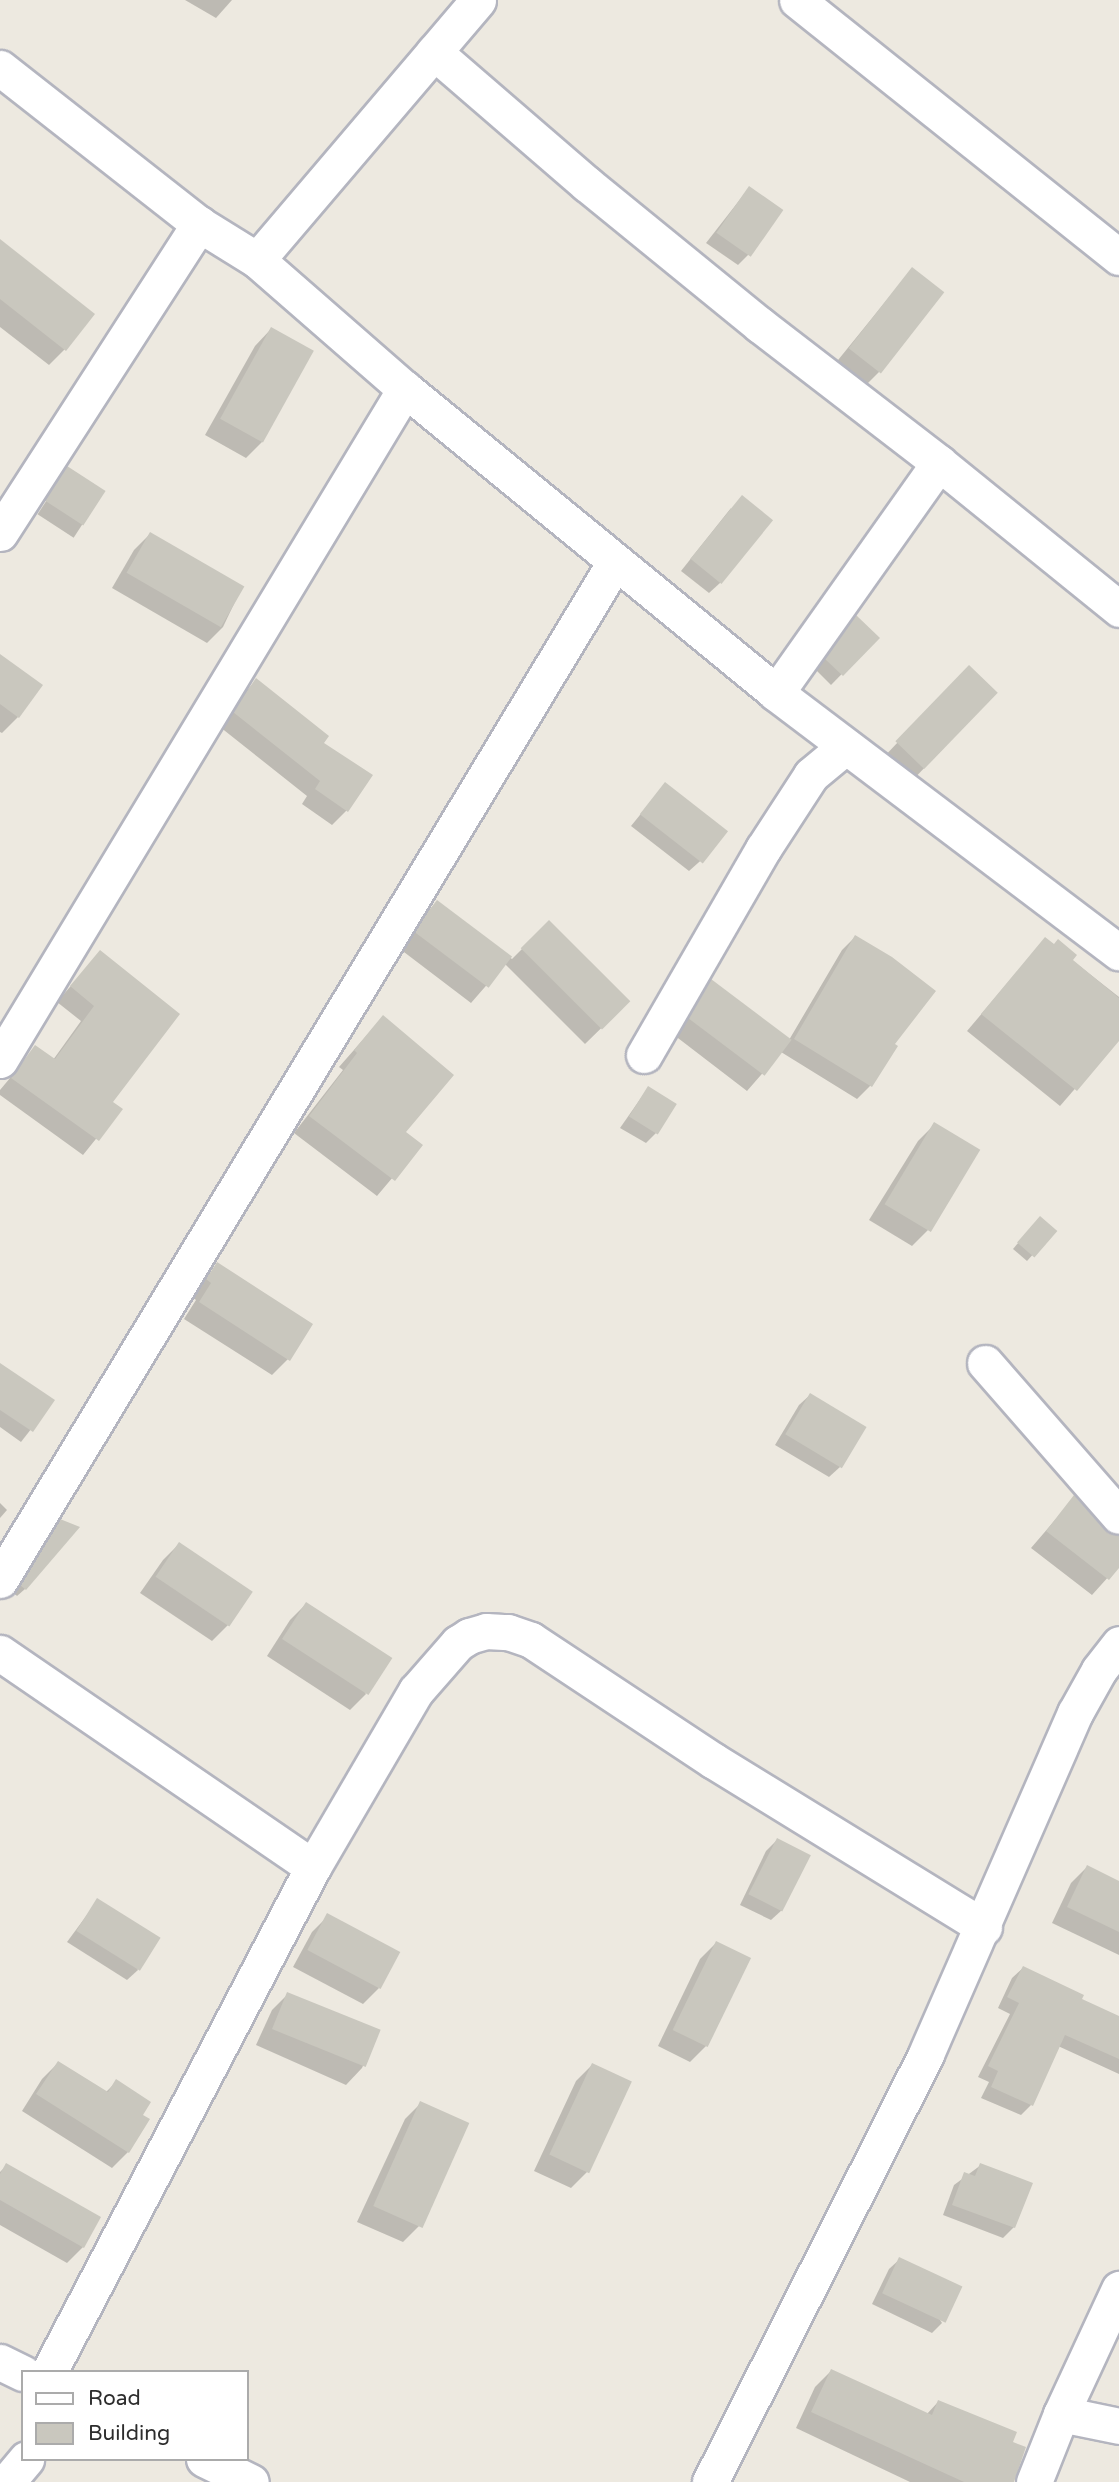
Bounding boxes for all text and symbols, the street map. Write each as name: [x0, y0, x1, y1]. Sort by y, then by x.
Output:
legend: [21, 2370, 248, 2461]
text: Road: [88, 2386, 141, 2411]
text: Building: [88, 2421, 170, 2446]

